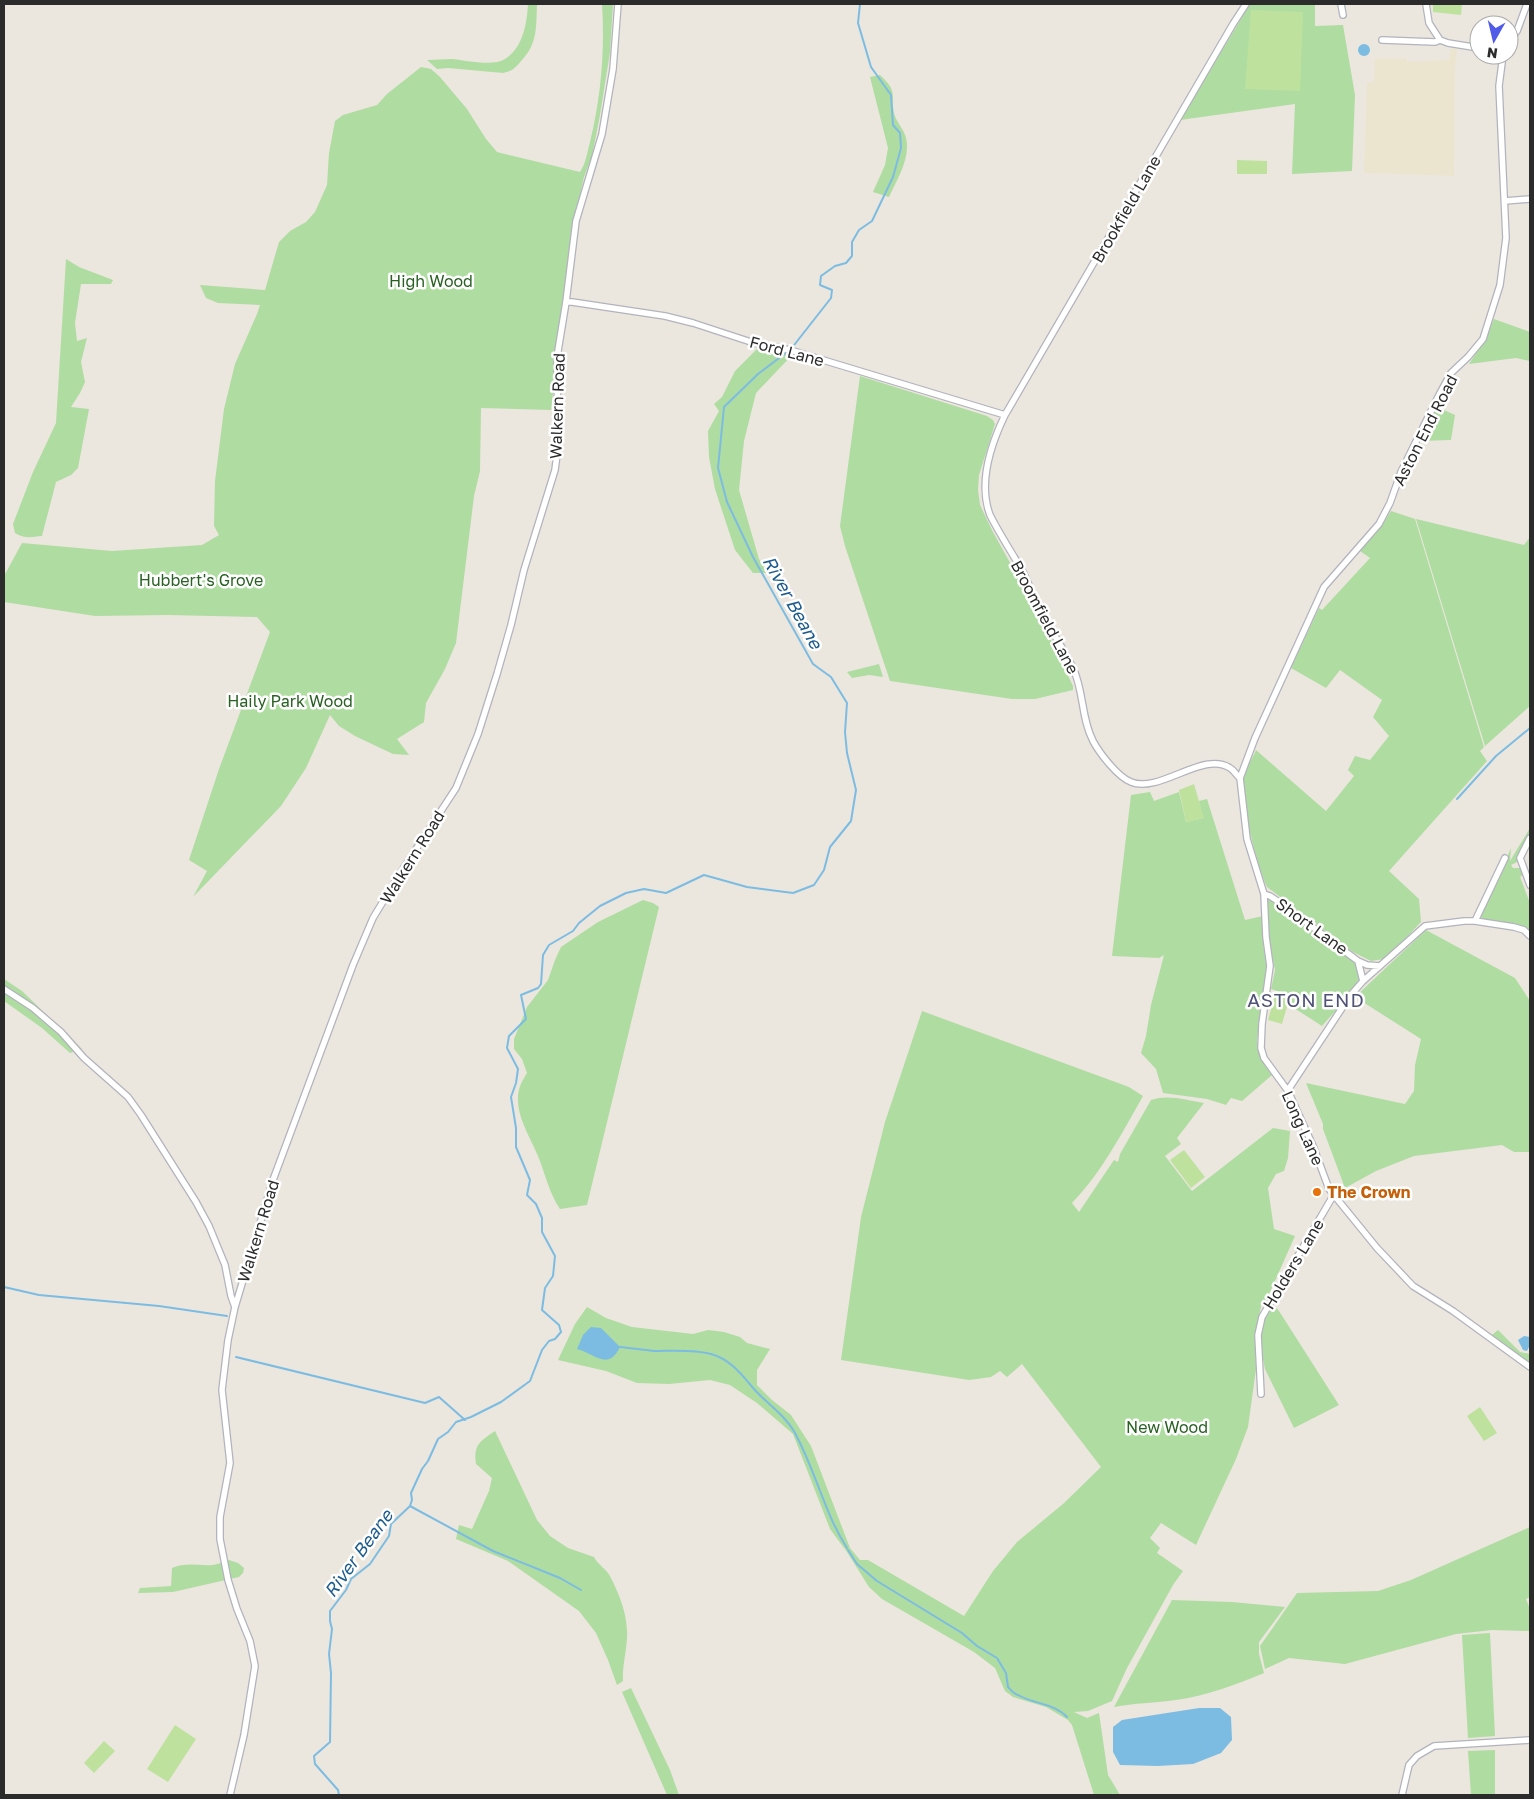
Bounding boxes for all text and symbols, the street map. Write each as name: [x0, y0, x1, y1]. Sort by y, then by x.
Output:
north arrow: [1469, 15, 1519, 65]
text: N: [1486, 44, 1499, 63]
street label: Brookfield Lane: [1087, 152, 1165, 266]
park label: High Wood: [389, 271, 473, 291]
street label: Ford Lane: [748, 331, 826, 371]
street label: Walkern Road: [545, 353, 569, 459]
street label: Aston End Road: [1388, 371, 1462, 489]
water label: River Beane: [758, 552, 828, 654]
street label: Broomfield Lane: [1007, 557, 1083, 677]
park label: Hubbert's Grove: [139, 570, 263, 590]
park label: Haily Park Wood: [227, 691, 353, 711]
street label: Walkern Road: [375, 807, 449, 907]
street label: Short Lane: [1272, 893, 1352, 959]
district label: ASTON END: [1247, 988, 1365, 1011]
street label: Long Lane: [1278, 1088, 1328, 1168]
street label: Walkern Road: [233, 1177, 283, 1285]
place label: The Crown: [1327, 1182, 1410, 1202]
marker: The Crown: [1311, 1186, 1323, 1198]
street label: Holders Lane: [1258, 1215, 1328, 1313]
park label: New Wood: [1126, 1417, 1208, 1437]
water label: River Beane: [319, 1504, 398, 1601]

